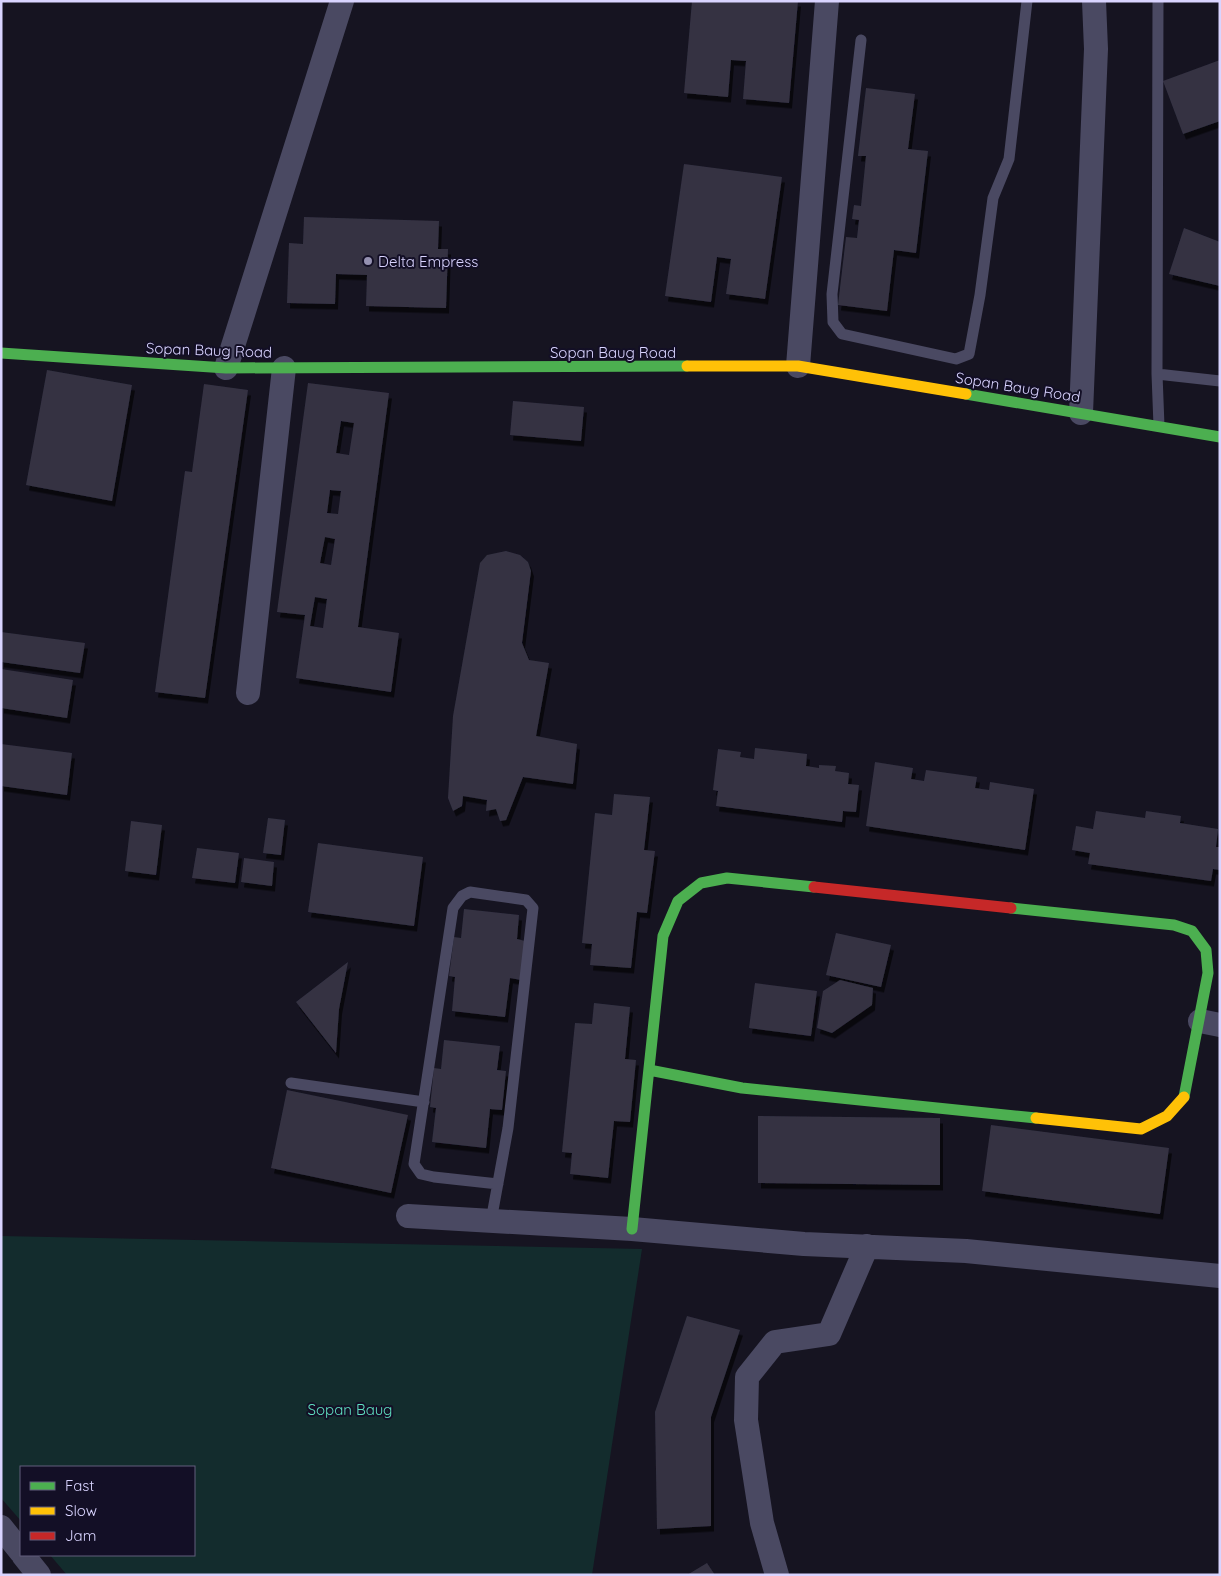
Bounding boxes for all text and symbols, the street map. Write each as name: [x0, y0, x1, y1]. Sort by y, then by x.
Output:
place label: Delta Empress: [378, 252, 478, 271]
marker: Delta Empress: [362, 255, 374, 267]
street label: Sopan Baug Road: [146, 338, 272, 362]
street label: Sopan Baug Road: [550, 343, 676, 362]
street label: Sopan Baug Road: [954, 368, 1082, 406]
park label: Sopan Baug: [308, 1400, 392, 1419]
legend: [20, 1466, 195, 1556]
text: Fast: [65, 1476, 94, 1495]
text: Slow: [65, 1501, 97, 1520]
text: Jam: [65, 1526, 96, 1545]

